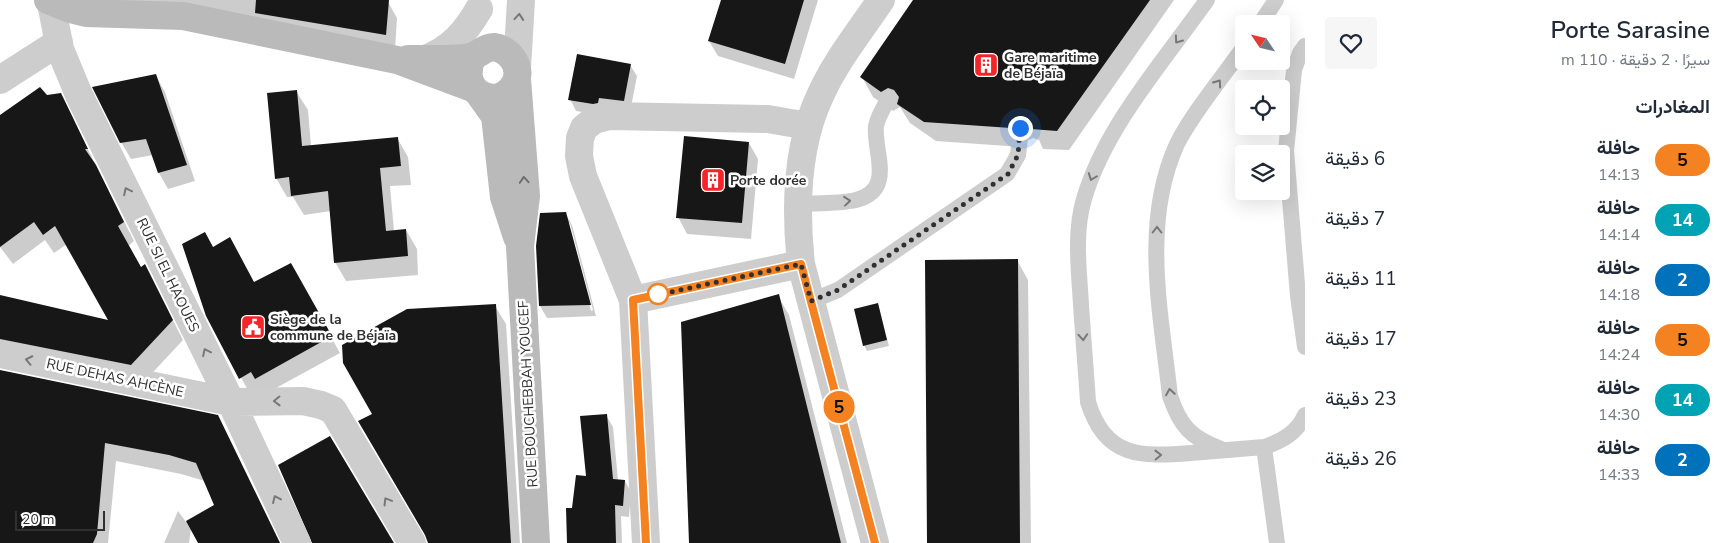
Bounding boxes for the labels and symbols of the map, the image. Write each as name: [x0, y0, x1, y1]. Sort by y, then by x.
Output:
one-way arrow: [513, 12, 524, 20]
north arrow: [1235, 15, 1290, 70]
one-way arrow: [1176, 34, 1184, 43]
place label: Gare maritime de Béjaïa: [1004, 48, 1097, 83]
building icon: Gare maritime de Béjaïa: [973, 52, 999, 78]
one-way arrow: [1212, 79, 1221, 89]
your location: [1008, 116, 1033, 141]
building icon: Porte dorée: [700, 167, 726, 193]
place label: Porte dorée: [730, 171, 807, 190]
one-way arrow: [1088, 172, 1098, 181]
one-way arrow: [519, 176, 530, 184]
one-way arrow: [122, 187, 133, 196]
one-way arrow: [843, 196, 851, 207]
street label: RUE SI EL HAOUES: [132, 215, 204, 336]
one-way arrow: [1152, 226, 1162, 234]
unlabelled marker: [647, 283, 669, 305]
street label: RUE BOUCHEBBAH YOUCEF: [514, 300, 542, 488]
place label: Siège de la commune de Béjaïa: [270, 310, 396, 345]
public building icon: Siège de la commune de Béjaïa: [240, 314, 266, 340]
one-way arrow: [1078, 334, 1089, 342]
one-way arrow: [202, 348, 212, 357]
street label: RUE DEHAS AHCÈNE: [45, 354, 185, 402]
one-way arrow: [24, 355, 33, 366]
one-way arrow: [1166, 387, 1176, 396]
line badge: 5: [823, 391, 855, 423]
one-way arrow: [273, 396, 281, 406]
one-way arrow: [1154, 450, 1162, 460]
one-way arrow: [272, 495, 282, 504]
one-way arrow: [383, 498, 393, 507]
scale bar: [15, 508, 105, 531]

